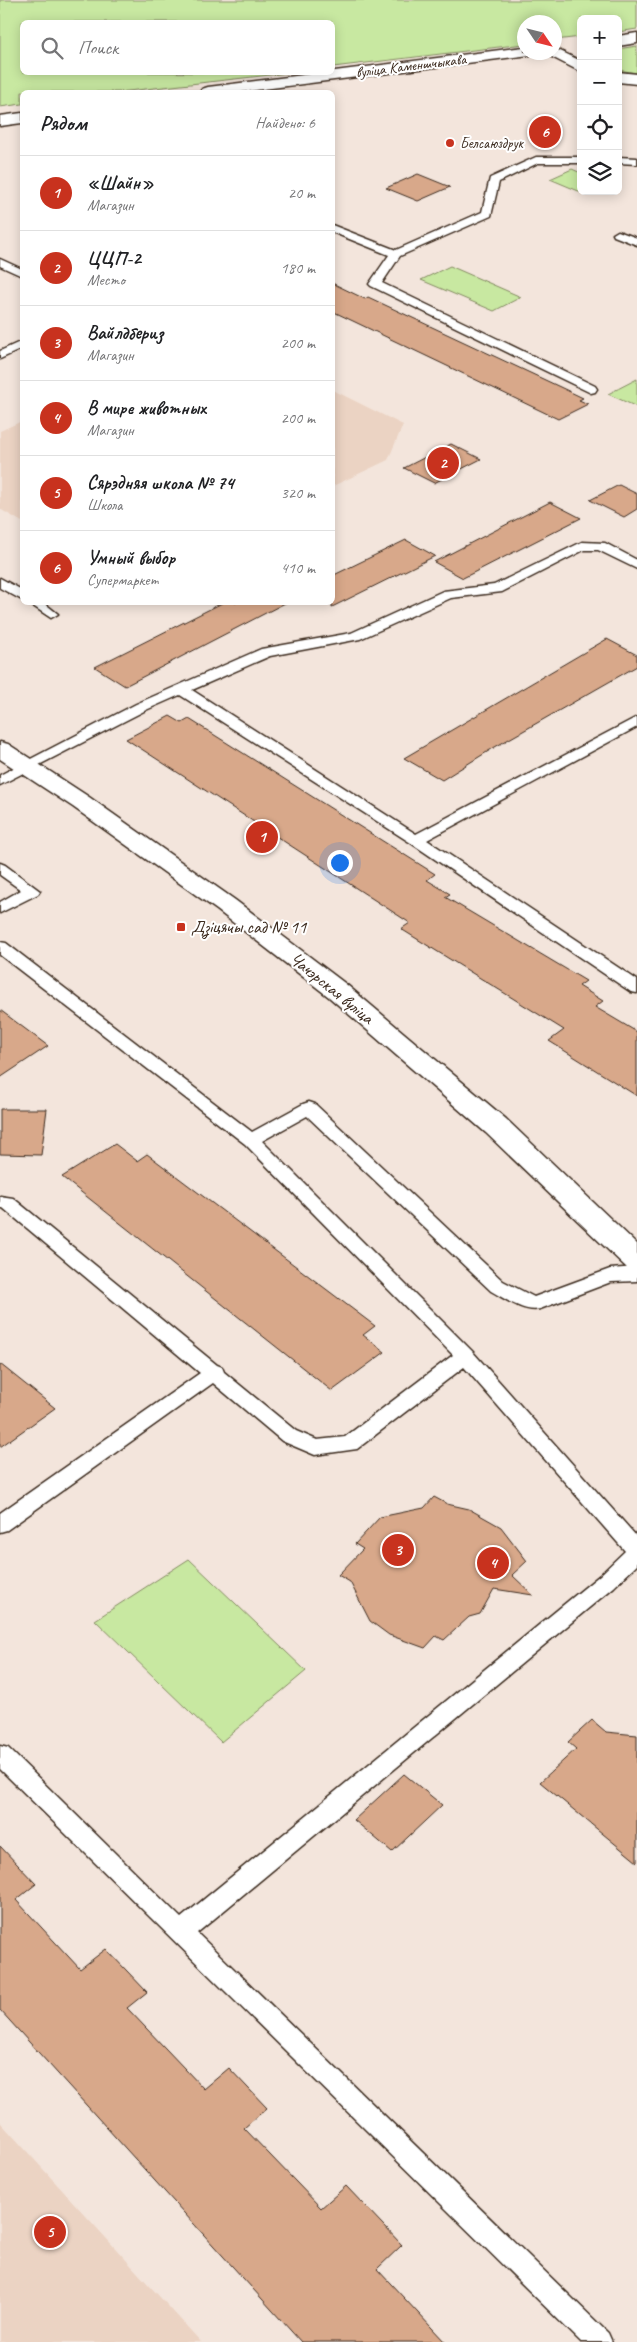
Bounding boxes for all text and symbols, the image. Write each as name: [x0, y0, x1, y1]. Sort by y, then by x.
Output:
north arrow: [517, 15, 562, 60]
map controls: [577, 15, 622, 195]
button: +: [577, 15, 622, 60]
search box: [20, 20, 335, 75]
icon: search: [38, 34, 66, 62]
text: Поиск: [78, 36, 118, 60]
street label: вуліца Каменшчыкава: [355, 50, 468, 82]
button: −: [577, 60, 622, 105]
button: locate: [577, 105, 622, 150]
text: Рядом: [40, 110, 87, 136]
text: Найдено: 6: [255, 113, 315, 133]
pin: 6: [529, 113, 561, 151]
place label: Белсаюздрук: [460, 134, 525, 153]
marker: Белсаюздрук: [444, 137, 456, 149]
button: layers: [577, 150, 622, 195]
text: «Шайн»: [87, 171, 154, 195]
text: 1: [52, 183, 60, 203]
text: 20 m: [288, 183, 315, 203]
text: Магазин: [87, 195, 134, 215]
text: ЦЦП-2: [87, 246, 141, 270]
text: 2: [52, 258, 60, 278]
text: 180 m: [281, 258, 315, 278]
text: Место: [87, 270, 125, 290]
text: Вайлдбериз: [87, 321, 164, 345]
text: 3: [52, 333, 60, 353]
text: 200 m: [281, 333, 315, 353]
text: Магазин: [87, 345, 134, 365]
text: В мире животных: [87, 396, 206, 420]
text: 4: [52, 408, 60, 428]
text: 200 m: [281, 408, 315, 428]
text: Магазин: [87, 420, 134, 440]
pin: 2: [427, 444, 459, 482]
text: Сярэдняя школа № 74: [87, 471, 234, 495]
text: 5: [53, 483, 59, 503]
text: 320 m: [281, 483, 315, 503]
text: Школа: [87, 495, 122, 515]
text: Умный выбор: [87, 546, 175, 570]
text: 6: [52, 558, 60, 578]
text: 410 m: [281, 558, 315, 578]
text: Супермаркет: [87, 570, 158, 590]
pin: 1: [246, 818, 278, 856]
your location: [327, 850, 353, 876]
place label: Дзіцячы сад № 11: [191, 916, 307, 939]
marker: Дзіцячы сад № 11: [175, 921, 187, 933]
street label: Чачэрская вуліца: [286, 947, 379, 1029]
pin: 3: [382, 1531, 414, 1569]
pin: 4: [477, 1544, 509, 1582]
pin: 5: [34, 2213, 66, 2251]

